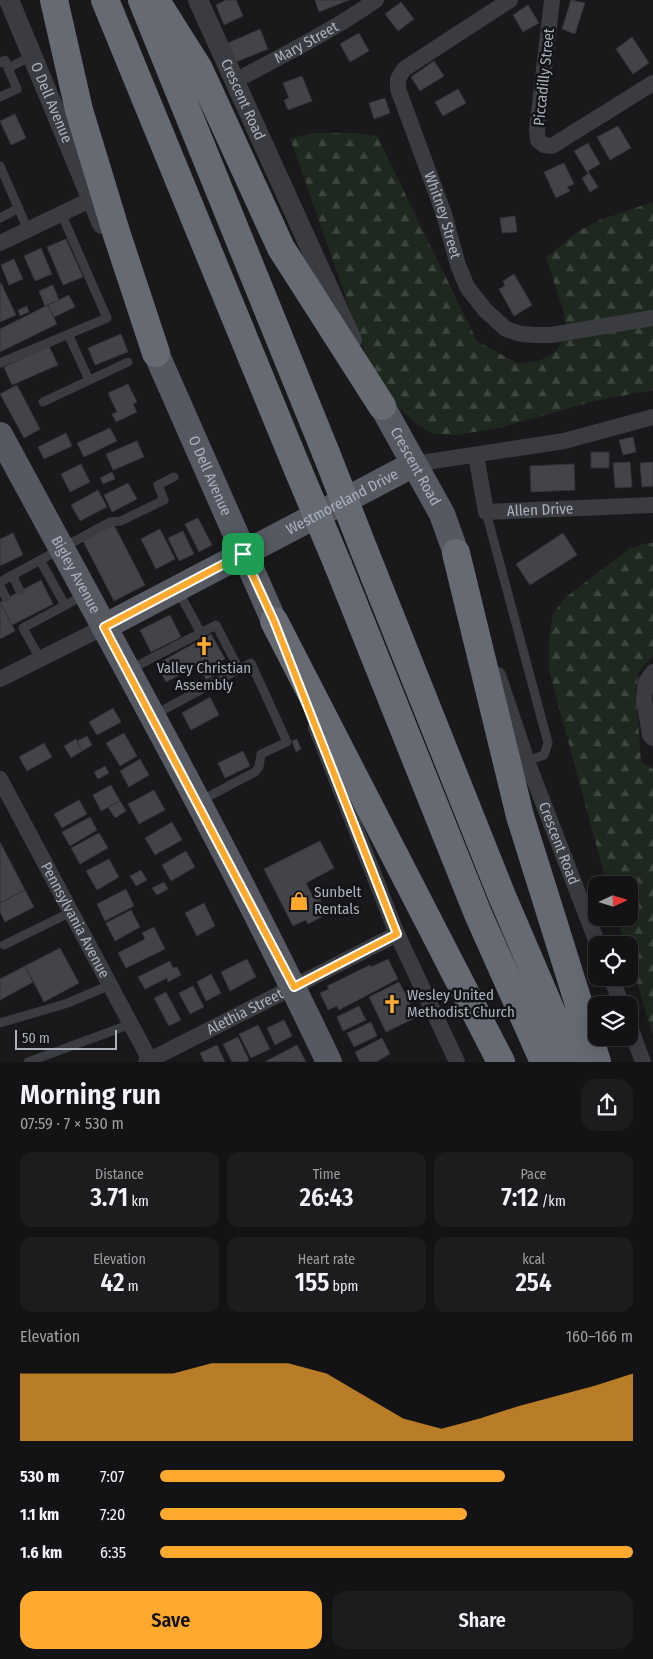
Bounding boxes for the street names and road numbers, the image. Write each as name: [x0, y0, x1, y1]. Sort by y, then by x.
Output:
street label: Mary Street: [271, 17, 342, 67]
street label: Piccadilly Street: [530, 27, 558, 127]
street label: Crescent Road: [217, 56, 269, 143]
street label: O Dell Avenue: [27, 59, 76, 146]
street label: Whitney Street: [420, 169, 465, 261]
street label: Crescent Road: [386, 424, 445, 509]
street label: O Dell Avenue: [184, 433, 235, 518]
street label: Westmoreland Drive: [283, 465, 401, 539]
street label: Allen Drive: [507, 499, 574, 520]
street label: Bigley Avenue: [48, 533, 104, 617]
street label: Crescent Road: [535, 799, 583, 887]
street label: Pennsylvania Avenue: [37, 859, 114, 981]
street label: Alethia Street: [204, 985, 286, 1039]

